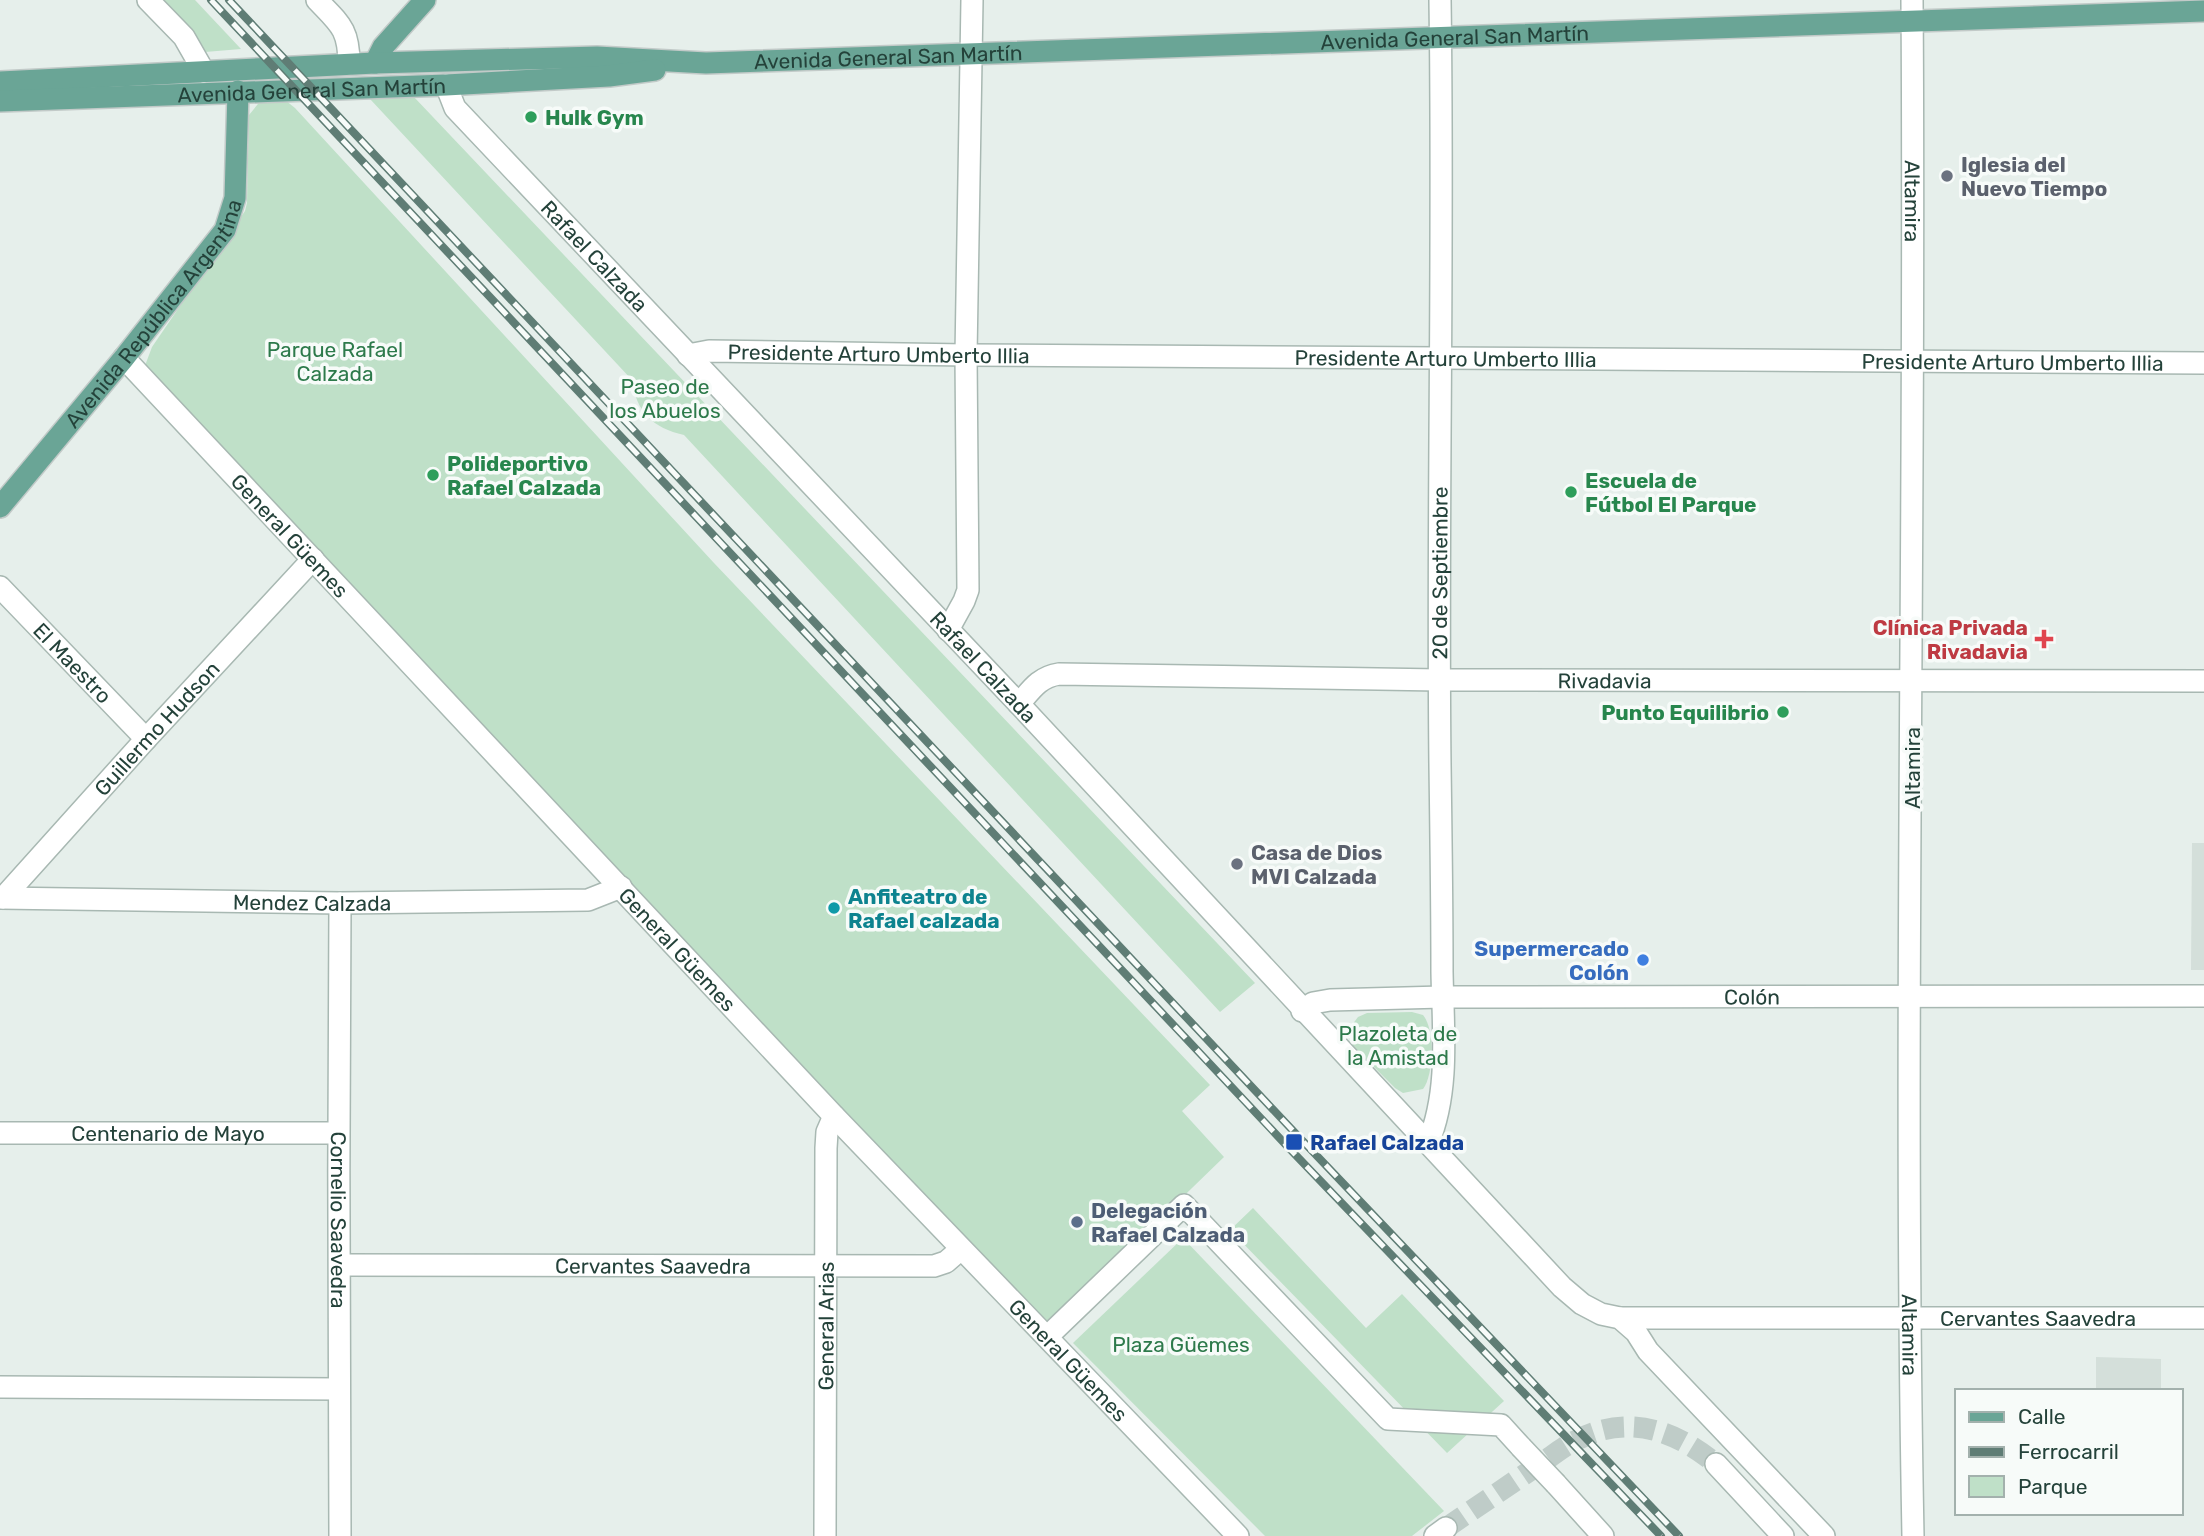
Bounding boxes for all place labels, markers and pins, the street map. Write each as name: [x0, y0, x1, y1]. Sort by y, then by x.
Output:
place label: Hulk Gym: [545, 105, 644, 130]
marker: Hulk Gym: [523, 109, 539, 125]
place label: Iglesia del Nuevo Tiempo: [1961, 152, 2107, 201]
marker: Iglesia del Nuevo Tiempo: [1939, 168, 1955, 184]
place label: Polideportivo Rafael Calzada: [447, 451, 601, 500]
marker: Polideportivo Rafael Calzada: [425, 467, 441, 483]
place label: Escuela de Fútbol El Parque: [1585, 468, 1757, 517]
marker: Escuela de Fútbol El Parque: [1563, 484, 1579, 500]
place label: Clínica Privada Rivadavia: [1873, 615, 2028, 664]
marker: Clínica Privada Rivadavia: [2034, 629, 2054, 649]
place label: Punto Equilibrio: [1601, 700, 1769, 725]
marker: Punto Equilibrio: [1775, 704, 1791, 720]
place label: Casa de Dios MVI Calzada: [1251, 840, 1382, 889]
marker: Casa de Dios MVI Calzada: [1229, 856, 1245, 872]
place label: Anfiteatro de Rafael calzada: [848, 884, 1000, 933]
marker: Anfiteatro de Rafael calzada: [826, 900, 842, 916]
place label: Supermercado Colón: [1474, 936, 1629, 985]
marker: Supermercado Colón: [1635, 952, 1651, 968]
place label: Rafael Calzada: [1310, 1130, 1464, 1155]
marker: Rafael Calzada: [1284, 1132, 1304, 1152]
place label: Delegación Rafael Calzada: [1091, 1198, 1245, 1247]
marker: Delegación Rafael Calzada: [1069, 1214, 1085, 1230]

